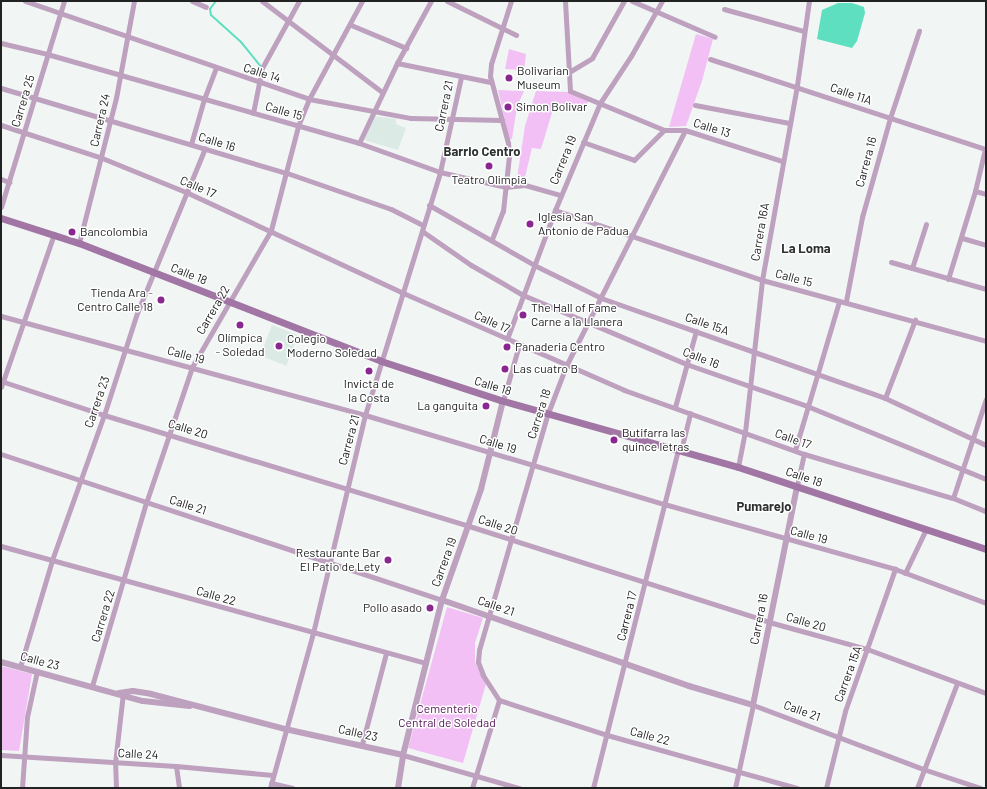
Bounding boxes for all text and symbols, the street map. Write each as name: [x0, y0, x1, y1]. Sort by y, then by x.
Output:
street label: Calle 14: [241, 60, 283, 86]
place label: Bolivarian Museum: [517, 64, 569, 92]
street label: Carrera 25: [8, 73, 38, 129]
marker: Bolivarian Museum: [504, 73, 514, 83]
street label: Carrera 21: [432, 79, 456, 133]
street label: Calle 11A: [828, 80, 874, 108]
street label: Carrera 24: [87, 92, 113, 148]
street label: Calle 15: [264, 99, 304, 123]
place label: Simon Bolivar: [516, 100, 587, 114]
marker: Simon Bolivar: [503, 102, 513, 112]
street label: Calle 13: [692, 116, 732, 140]
street label: Calle 16: [197, 130, 237, 154]
street label: Carrera 19: [547, 133, 579, 187]
street label: Carrera 16: [852, 135, 880, 189]
district label: Barrio Centro: [443, 143, 521, 159]
marker: Teatro Olimpia: [484, 161, 494, 171]
street label: Calle 17: [178, 173, 218, 201]
place label: Teatro Olimpia: [451, 173, 527, 187]
street label: Carrera 16A: [748, 202, 772, 262]
place label: Iglesia San Antonio de Padua: [538, 210, 629, 238]
marker: Iglesia San Antonio de Padua: [525, 219, 535, 229]
place label: Bancolombia: [80, 225, 148, 239]
marker: Bancolombia: [67, 227, 77, 237]
district label: La Loma: [781, 240, 831, 256]
street label: Calle 18: [169, 260, 209, 288]
street label: Calle 15: [774, 266, 814, 290]
street label: Carrera 22: [193, 283, 233, 337]
place label: Tienda Ara - Centro Calle 18: [77, 286, 153, 314]
marker: Tienda Ara - Centro Calle 18: [156, 295, 166, 305]
place label: The Hall of Fame Carne a la Llanera: [531, 301, 623, 329]
street label: Calle 17: [472, 308, 512, 336]
marker: The Hall of Fame Carne a la Llanera: [518, 310, 528, 320]
street label: Calle 15A: [683, 310, 731, 338]
marker: Olímpica - Soledad: [235, 320, 245, 330]
place label: Olímpica - Soledad: [215, 331, 265, 359]
place label: Colegio Moderno Soledad: [287, 332, 377, 360]
place label: Panaderia Centro: [515, 340, 605, 354]
marker: Colegio Moderno Soledad: [274, 341, 284, 351]
marker: Panaderia Centro: [502, 342, 512, 352]
street label: Calle 19: [166, 343, 206, 367]
street label: Calle 16: [681, 344, 721, 372]
place label: Las cuatro B: [513, 362, 578, 376]
marker: Las cuatro B: [500, 364, 510, 374]
marker: Invicta de la Costa: [364, 366, 374, 376]
street label: Carrera 23: [81, 374, 113, 430]
street label: Calle 18: [473, 374, 513, 398]
place label: Invicta de la Costa: [344, 377, 394, 405]
street label: Carrera 18: [524, 387, 554, 441]
place label: La ganguita: [417, 399, 478, 413]
marker: La ganguita: [481, 401, 491, 411]
street label: Carrera 21: [335, 413, 363, 467]
street label: Calle 20: [166, 416, 210, 442]
place label: Butifarra las quince letras: [622, 426, 689, 454]
street label: Calle 17: [773, 426, 813, 452]
street label: Calle 19: [478, 432, 518, 456]
marker: Butifarra las quince letras: [609, 435, 619, 445]
street label: Calle 18: [784, 464, 824, 490]
street label: Calle 21: [168, 492, 208, 518]
district label: Pumarejo: [736, 498, 792, 514]
street label: Calle 20: [476, 512, 520, 538]
street label: Calle 19: [789, 523, 829, 547]
street label: Carrera 19: [428, 535, 460, 589]
place label: Restaurante Bar El Patio de Lety: [296, 546, 380, 574]
marker: Restaurante Bar El Patio de Lety: [383, 555, 393, 565]
street label: Calle 22: [195, 583, 237, 609]
street label: Carrera 22: [88, 588, 118, 644]
street label: Carrera 17: [614, 589, 640, 643]
street label: Carrera 16: [747, 592, 771, 646]
street label: Calle 21: [476, 593, 516, 619]
place label: Pollo asado: [363, 601, 422, 615]
marker: Pollo asado: [425, 603, 435, 613]
street label: Calle 20: [784, 609, 828, 635]
street label: Carrera 15A: [831, 644, 865, 704]
street label: Calle 23: [19, 649, 61, 673]
street label: Calle 21: [782, 698, 822, 724]
park label: Cementerio Central de Soledad: [398, 702, 496, 730]
street label: Calle 23: [337, 722, 379, 744]
street label: Calle 22: [629, 724, 671, 748]
street label: Calle 24: [117, 746, 159, 762]

